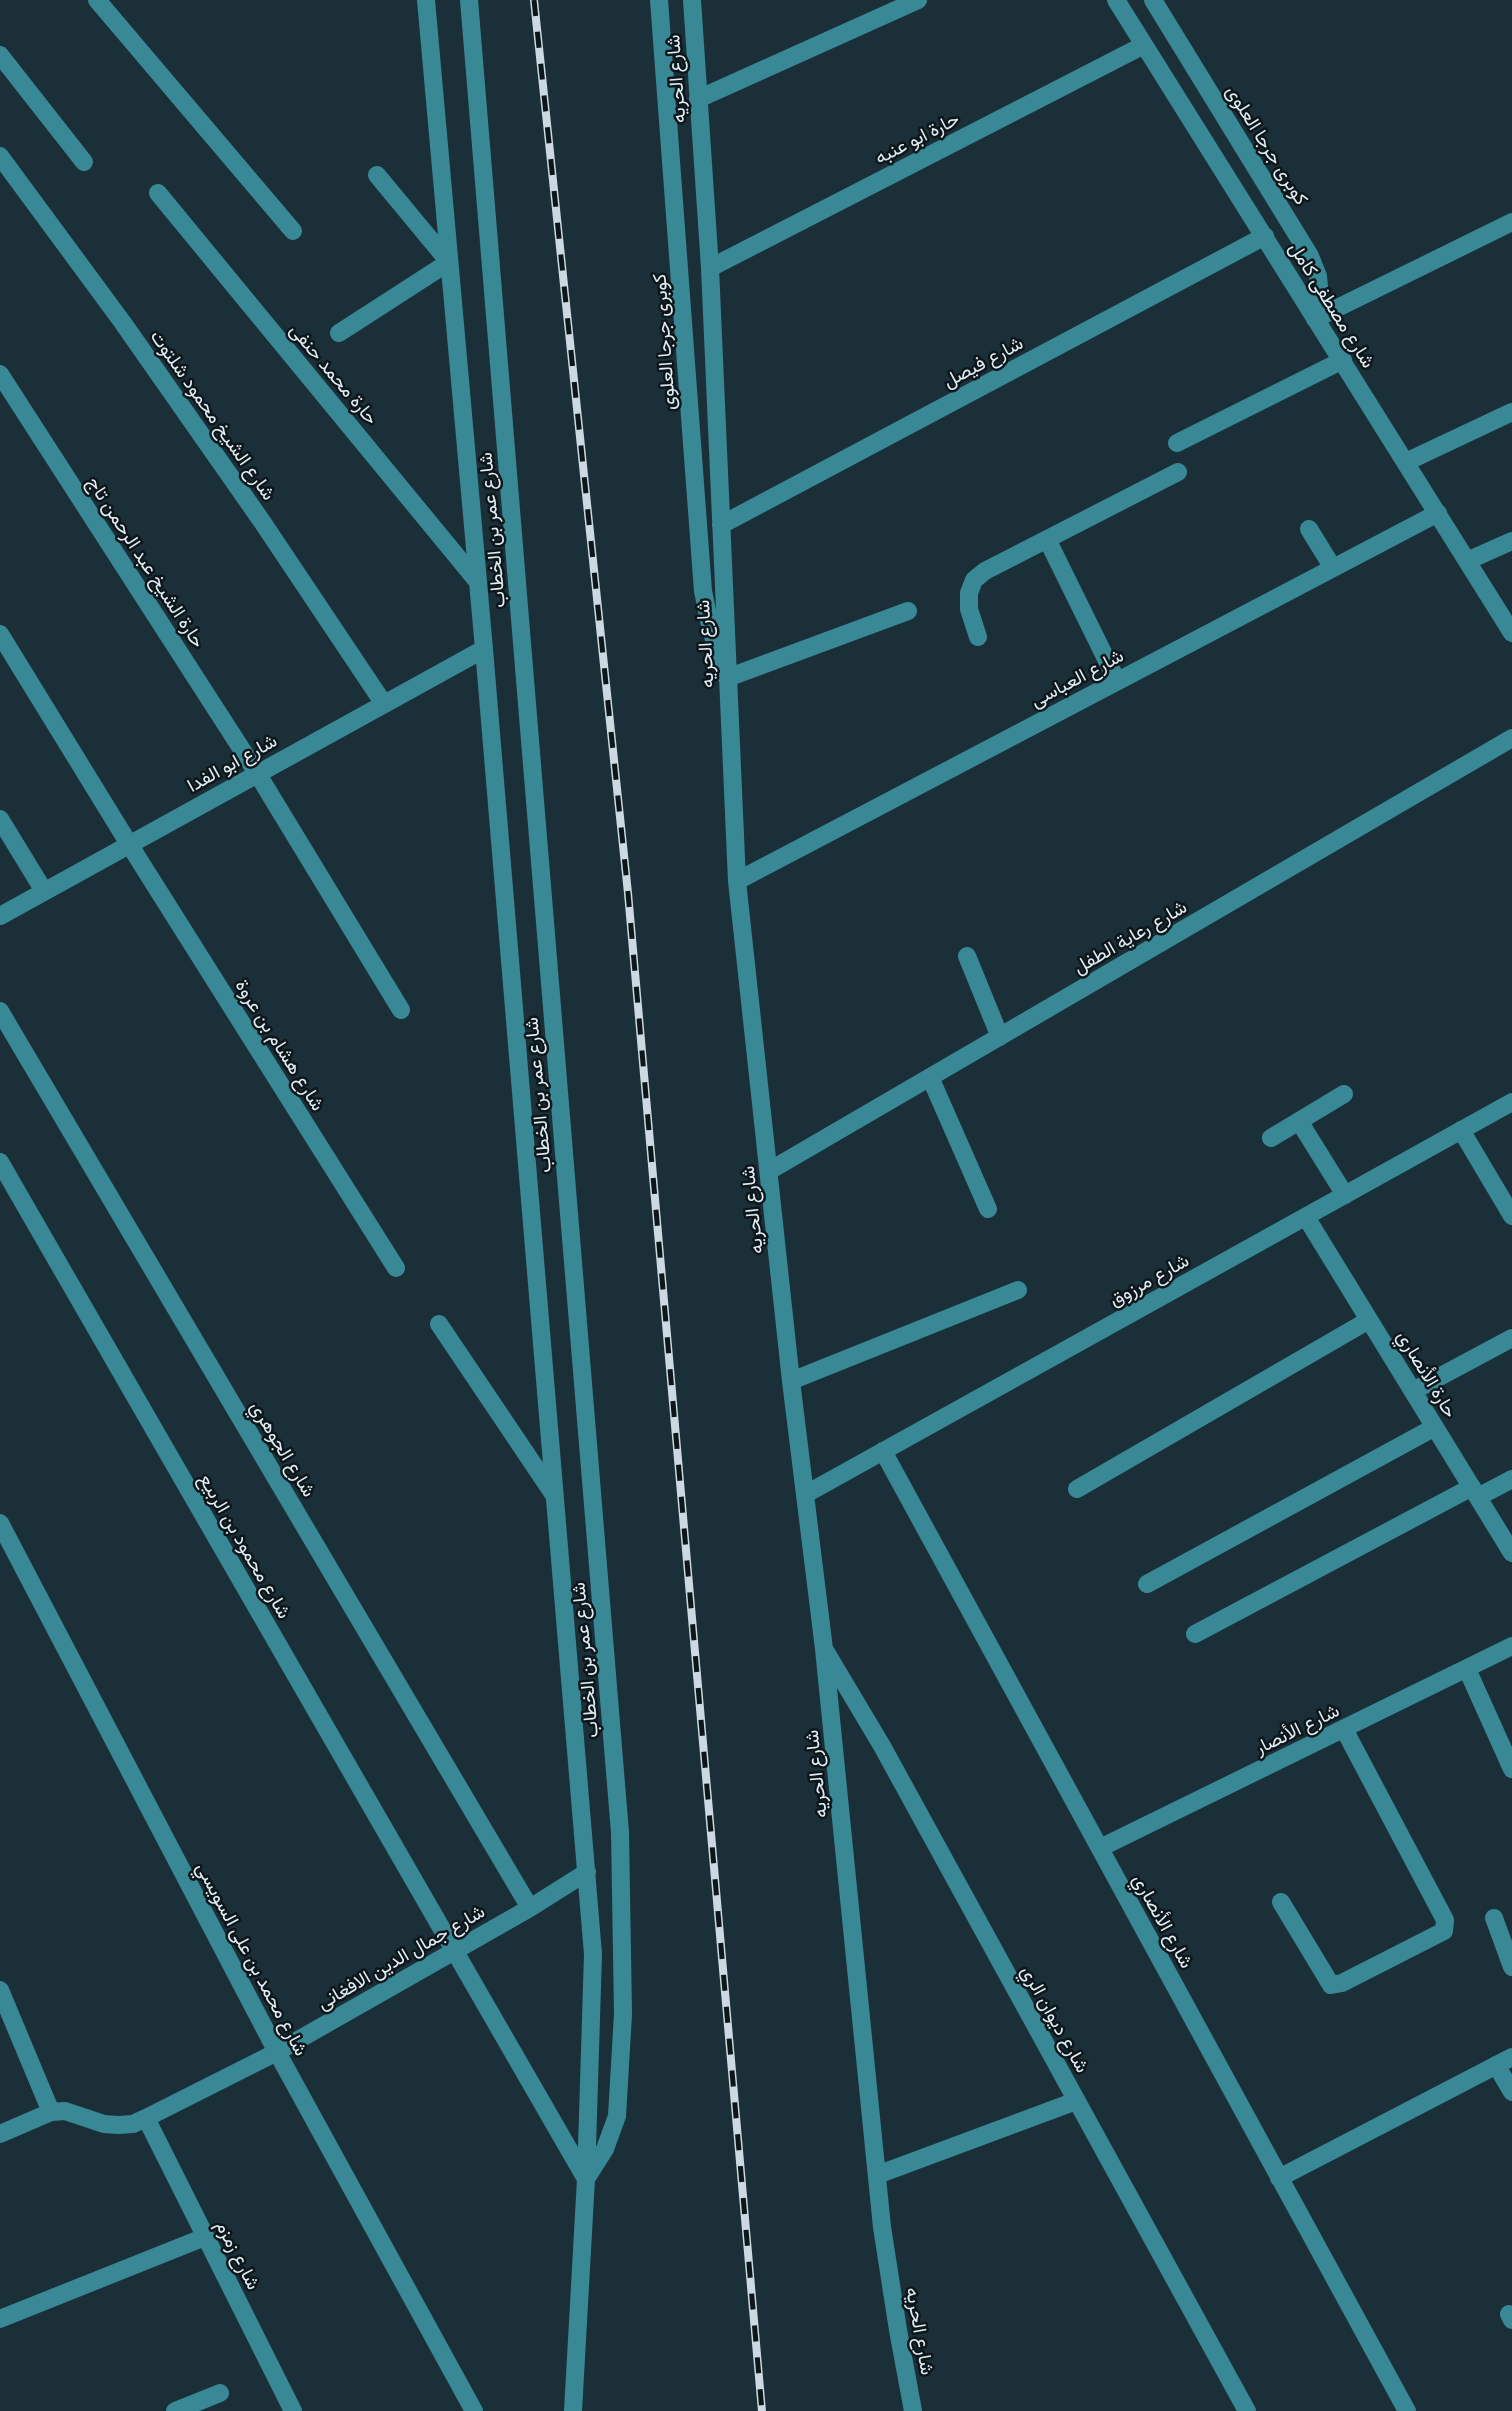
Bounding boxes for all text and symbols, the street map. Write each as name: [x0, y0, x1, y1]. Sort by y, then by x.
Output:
street label: شارع الحريه: [662, 34, 690, 124]
street label: كوبرى جرجا العلوى: [1221, 81, 1313, 209]
street label: حارة ابو عنبه: [871, 107, 963, 169]
street label: شارع مصطفى كامل: [1284, 238, 1380, 372]
street label: كوبرى جرجا العلوى: [648, 273, 680, 411]
street label: حارة محمد حنفى: [285, 319, 383, 429]
street label: شارع الشيخ محمود شلتوت: [146, 325, 280, 505]
street label: شارع فيصل: [939, 331, 1027, 393]
street label: شارع عمر بن الخطاب: [474, 451, 510, 609]
street label: حارة الشيخ عبد الرحمن تاج: [82, 472, 210, 652]
street label: شارع الحريه: [691, 599, 719, 689]
street label: شارع العباسى: [1027, 644, 1127, 712]
street label: شارع ابو الفدا: [183, 729, 281, 797]
street label: شارع رعاية الطفل: [1069, 895, 1191, 979]
street label: شارع هشام بن عروة: [230, 975, 330, 1115]
street label: شارع عمر بن الخطاب: [520, 1016, 556, 1174]
street label: شارع الحريه: [736, 1165, 768, 1255]
street label: شارع مرزوق: [1105, 1249, 1193, 1311]
street label: حارة الأنصاري: [1392, 1326, 1462, 1422]
street label: شارع الجوهري: [245, 1397, 321, 1501]
street label: شارع محمود بن الربيع: [194, 1469, 296, 1623]
street label: شارع عمر بن الخطاب: [567, 1581, 603, 1739]
street label: شارع الأنصار: [1251, 1699, 1343, 1759]
street label: شارع الحريه: [800, 1729, 832, 1819]
street label: شارع محمد بن على السويسي: [191, 1858, 313, 2060]
street label: شارع الأنصاري: [1128, 1870, 1198, 1972]
street label: شارع جمال الدين الافغانى: [313, 1900, 489, 2014]
street label: شارع ديوان الري: [1016, 1961, 1094, 2077]
street label: شارع زمزم: [211, 2216, 265, 2294]
street label: شارع الحريه: [901, 2285, 939, 2377]

